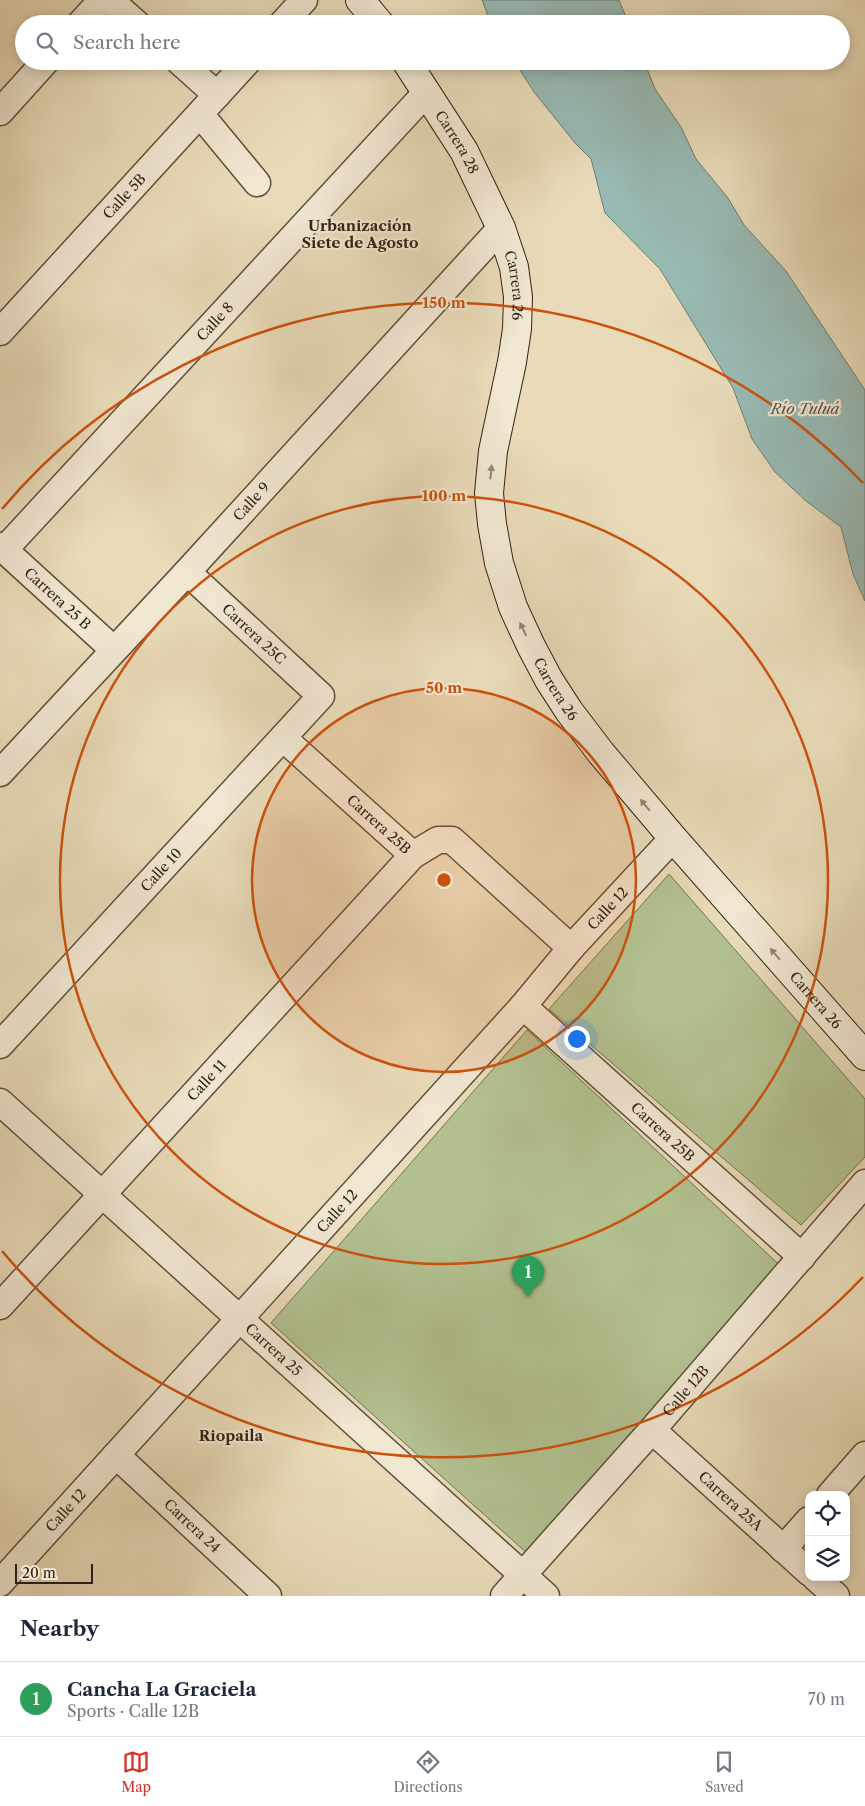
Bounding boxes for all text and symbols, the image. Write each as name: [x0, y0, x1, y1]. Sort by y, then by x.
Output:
search box: [15, 15, 850, 70]
icon: search: [33, 29, 61, 57]
text: Search here: [73, 31, 181, 54]
street label: Carrera 28: [431, 107, 483, 177]
street label: Calle 5B: [99, 170, 150, 223]
district label: Urbanización Siete de Agosto: [302, 216, 418, 252]
street label: Carrera 26: [500, 248, 527, 321]
text: 150 m: [422, 293, 466, 312]
street label: Calle 8: [193, 298, 237, 345]
water label: Río Tuluá: [770, 399, 839, 418]
one-way arrow: [487, 464, 495, 480]
street label: Calle 9: [229, 478, 274, 525]
text: 100 m: [422, 486, 466, 505]
street label: Carrera 25 B: [21, 564, 95, 634]
street label: Carrera 25C: [218, 600, 290, 668]
one-way arrow: [519, 622, 527, 636]
street label: Carrera 26: [530, 654, 582, 724]
text: 50 m: [426, 678, 462, 697]
street label: Carrera 25B: [343, 791, 415, 858]
one-way arrow: [640, 799, 651, 812]
street label: Calle 10: [137, 844, 186, 895]
centre of rings: [435, 871, 453, 889]
street label: Calle 12: [583, 883, 632, 934]
one-way arrow: [770, 948, 781, 960]
street label: Carrera 26: [786, 968, 846, 1033]
your location: [564, 1026, 590, 1052]
street label: Calle 11: [183, 1056, 230, 1105]
street label: Carrera 25B: [627, 1098, 699, 1165]
street label: Calle 12: [313, 1186, 361, 1236]
pin: 1: [512, 1256, 544, 1297]
street label: Carrera 25: [242, 1319, 306, 1380]
street label: Calle 12B: [659, 1361, 713, 1420]
district label: Riopaila: [199, 1426, 264, 1445]
street label: Carrera 25A: [695, 1467, 767, 1535]
street label: Calle 12: [42, 1485, 90, 1536]
map controls: [805, 1491, 850, 1581]
button: locate: [805, 1491, 850, 1536]
street label: Carrera 24: [160, 1495, 224, 1556]
button: layers: [805, 1536, 850, 1581]
scale bar: [15, 1561, 92, 1584]
text: 20 m: [22, 1564, 56, 1582]
text: Nearby: [20, 1616, 99, 1641]
text: Cancha La Graciela: [67, 1678, 257, 1701]
text: 1: [32, 1689, 40, 1709]
text: 70 m: [808, 1689, 845, 1709]
text: Sports · Calle 12B: [67, 1701, 199, 1721]
tab: Map: [121, 1748, 151, 1796]
tab: Directions: [393, 1748, 463, 1796]
tab: Saved: [705, 1748, 744, 1796]

